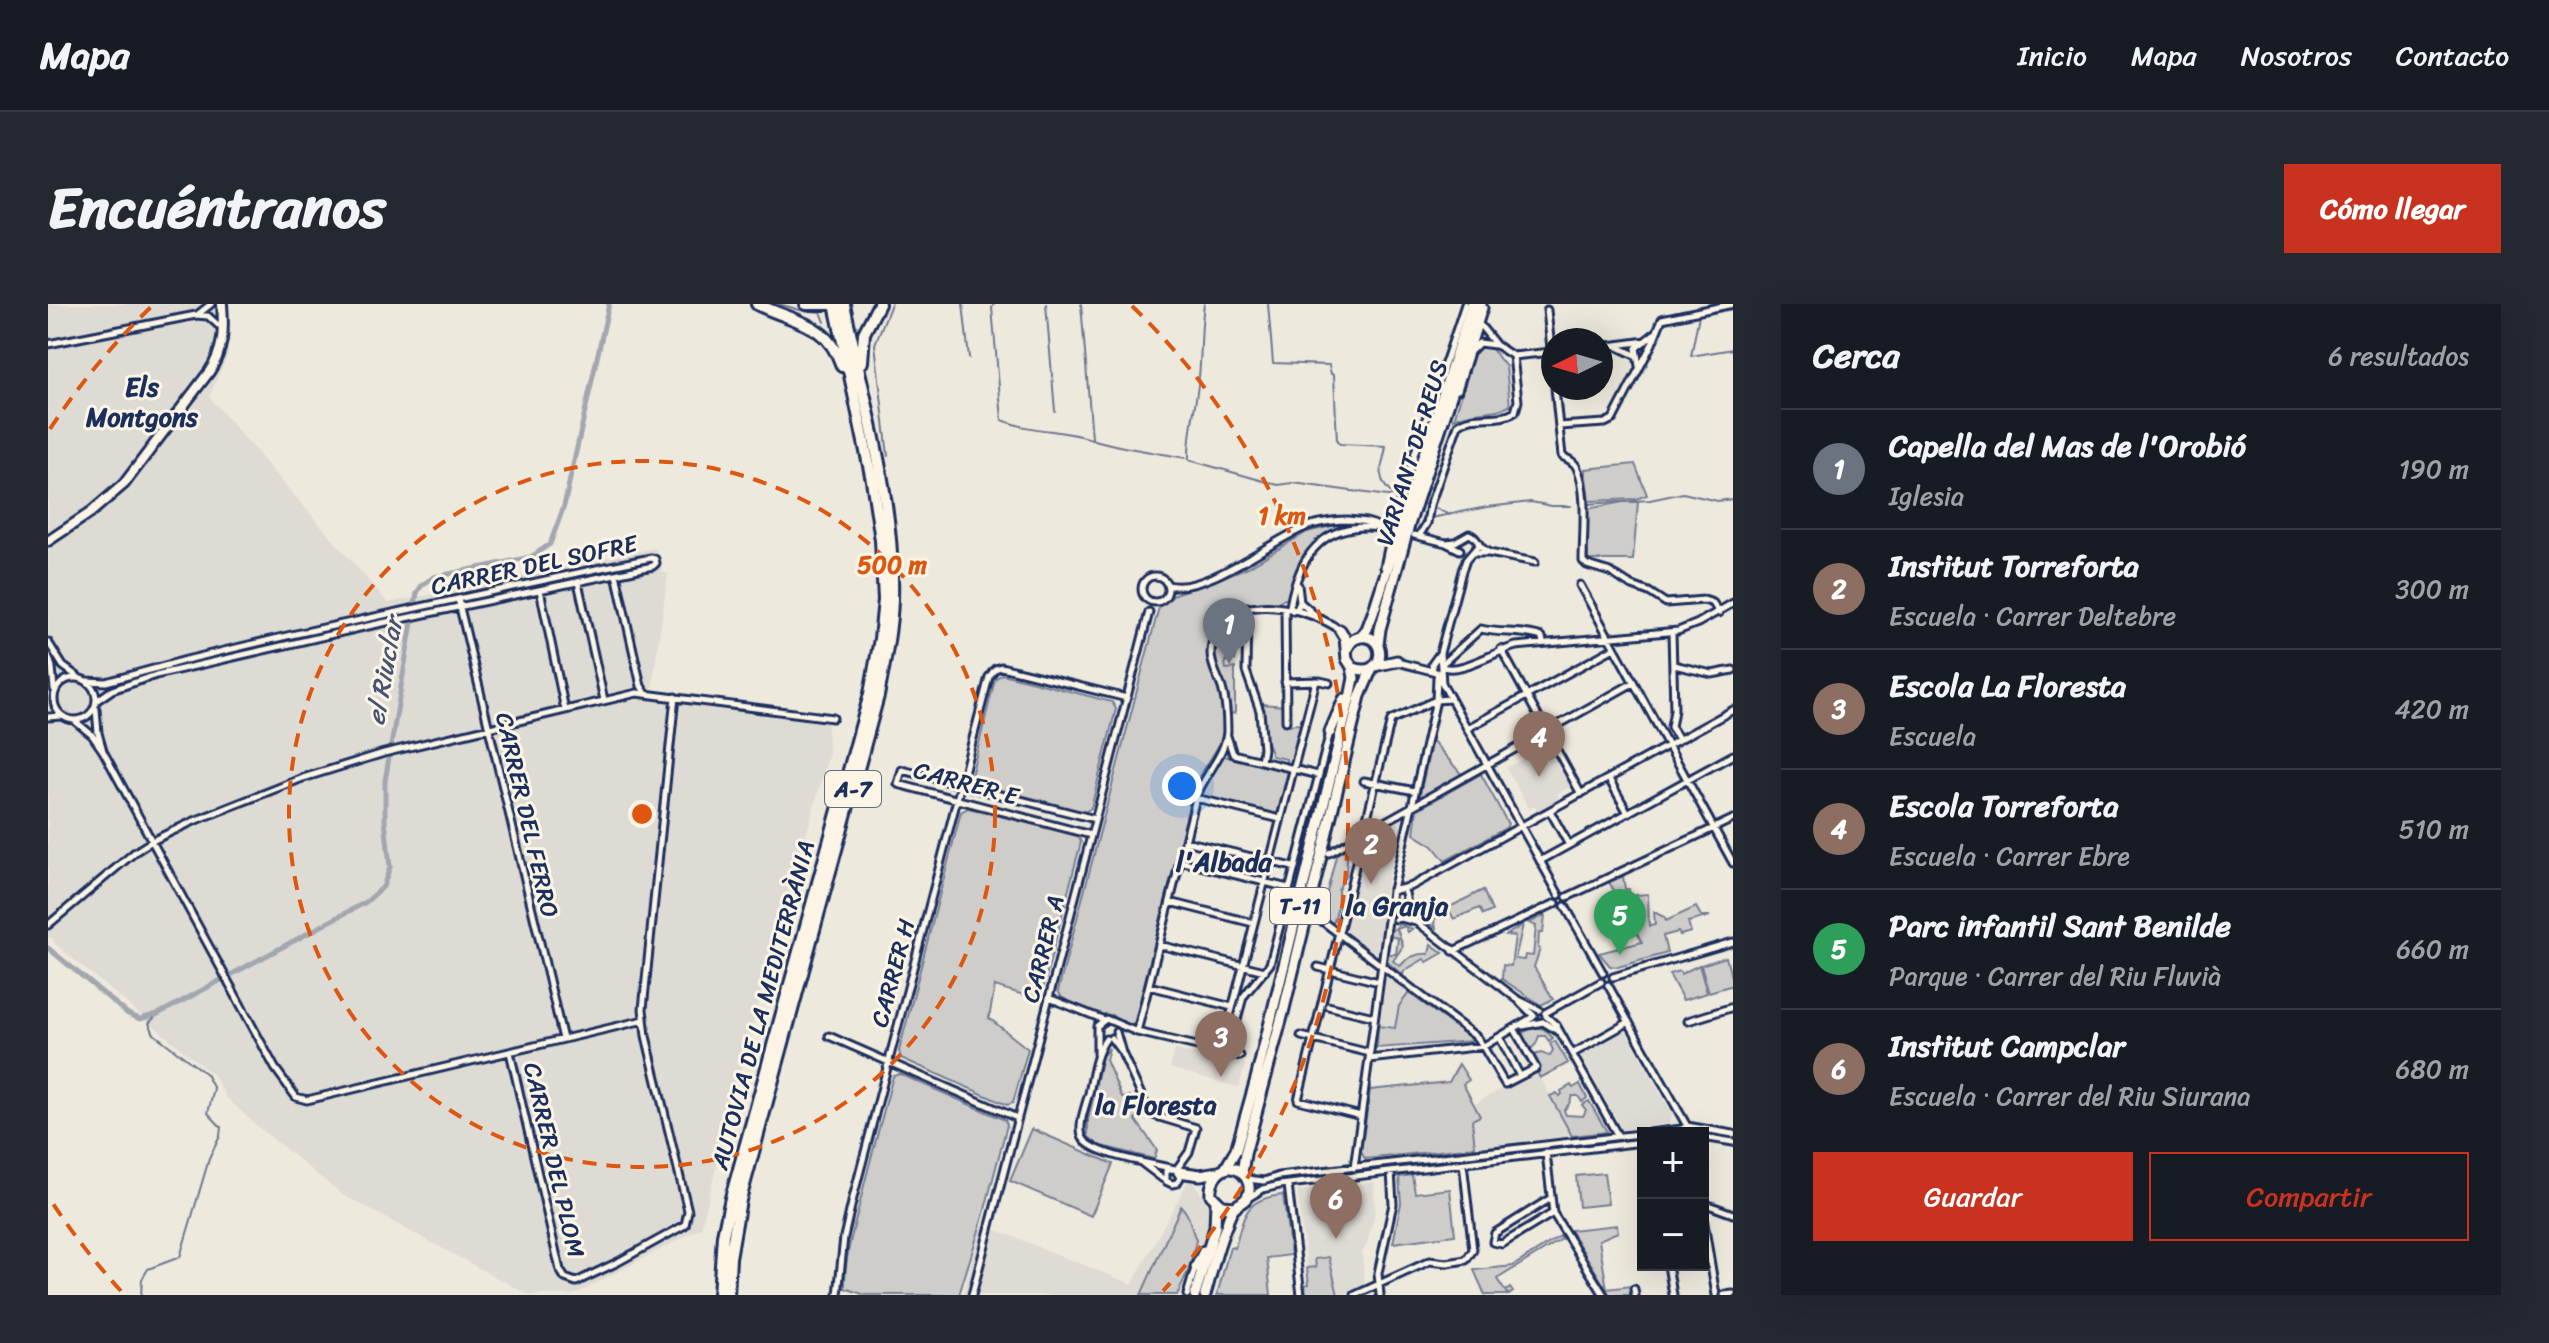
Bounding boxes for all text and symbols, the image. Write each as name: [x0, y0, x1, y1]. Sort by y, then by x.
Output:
text: Mapa: [40, 22, 129, 89]
text: Inicio: [2017, 31, 2087, 80]
text: Mapa: [2131, 31, 2197, 80]
text: Nosotros: [2241, 31, 2352, 80]
text: Contacto: [2396, 31, 2509, 80]
text: Encuéntranos: [48, 159, 386, 258]
button: Cómo llegar: [2284, 164, 2501, 253]
text: Cerca: [1813, 326, 1900, 386]
north arrow: [1541, 328, 1613, 400]
text: 6 resultados: [2328, 333, 2469, 379]
street label: VARIANT DE REUS: [1364, 355, 1460, 551]
district label: Els Montgons: [85, 364, 199, 440]
text: Capella del Mas de l'Orobió: [1889, 419, 2246, 473]
text: 1: [1833, 446, 1845, 492]
text: 190 m: [2399, 446, 2469, 492]
text: Iglesia: [1889, 473, 1964, 519]
text: 1 km: [1258, 495, 1306, 537]
street label: CARRER DEL SOFRE: [427, 522, 643, 607]
text: Institut Torreforta: [1889, 539, 2139, 593]
text: 500 m: [857, 544, 927, 586]
text: 2: [1831, 566, 1847, 612]
text: 300 m: [2395, 566, 2469, 612]
text: Escuela · Carrer Deltebre: [1889, 593, 2176, 639]
pin: 1: [1203, 598, 1255, 664]
water label: el Riuclar: [352, 609, 417, 728]
text: Escola La Floresta: [1889, 659, 2126, 713]
text: 3: [1832, 686, 1846, 732]
text: 420 m: [2395, 686, 2469, 732]
street label: CARRER DEL FERRO: [483, 708, 571, 922]
pin: 4: [1513, 711, 1565, 777]
text: Escuela: [1889, 713, 1976, 759]
street label: CARRER E: [909, 749, 1025, 818]
your location: [1162, 766, 1202, 806]
road number: A-7: [825, 771, 881, 807]
text: Escola Torreforta: [1889, 779, 2119, 833]
centre of rings: [628, 800, 656, 828]
text: 4: [1831, 806, 1847, 852]
text: 510 m: [2399, 806, 2469, 852]
pin: 2: [1345, 818, 1397, 884]
text: Escuela · Carrer Ebre: [1889, 833, 2130, 879]
street label: AUTOVIA DE LA MEDITERRÀNIA: [699, 836, 827, 1175]
district label: l'Albada: [1175, 839, 1273, 885]
district label: la Granja: [1345, 883, 1449, 929]
road number: T-11: [1270, 888, 1330, 924]
pin: 5: [1594, 889, 1646, 955]
street label: CARRER A: [1009, 891, 1077, 1007]
text: Parc infantil Sant Benilde: [1889, 899, 2231, 953]
street label: CARRER H: [858, 914, 928, 1032]
text: 5: [1831, 926, 1847, 972]
text: 660 m: [2396, 926, 2469, 972]
text: Parque · Carrer del Riu Fluvià: [1889, 953, 2221, 999]
pin: 3: [1195, 1011, 1247, 1077]
text: Institut Campclar: [1889, 1019, 2125, 1073]
text: 6: [1832, 1046, 1846, 1092]
text: 680 m: [2395, 1046, 2469, 1092]
street label: CARRER DEL PLOM: [511, 1058, 597, 1262]
text: Escuela · Carrer del Riu Siurana: [1889, 1073, 2250, 1119]
district label: la Floresta: [1094, 1082, 1217, 1128]
map controls: [1637, 1127, 1709, 1271]
button: +: [1637, 1127, 1709, 1199]
button: Guardar: [1813, 1152, 2133, 1241]
button: Compartir: [2149, 1152, 2469, 1241]
pin: 6: [1310, 1173, 1362, 1239]
button: −: [1637, 1199, 1709, 1271]

